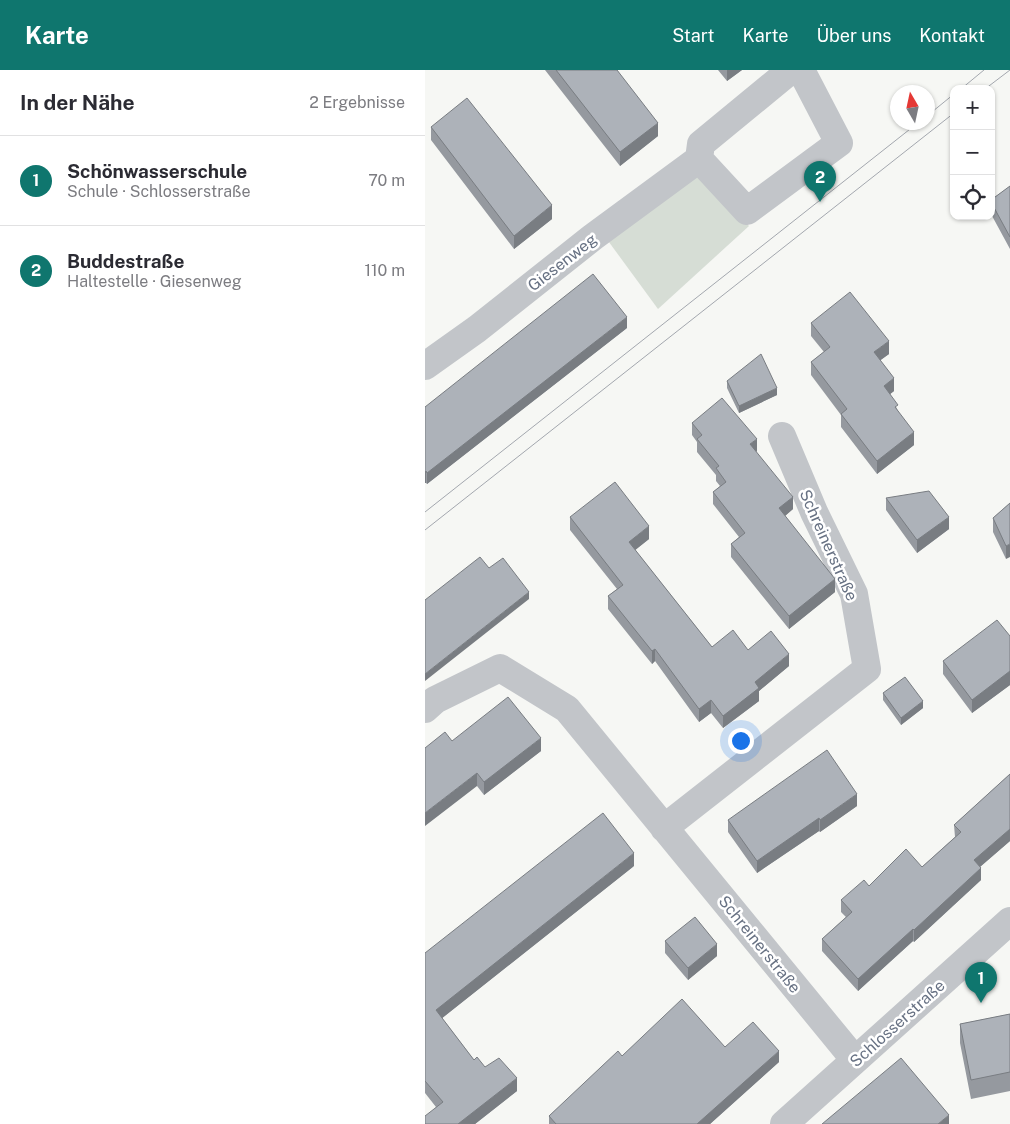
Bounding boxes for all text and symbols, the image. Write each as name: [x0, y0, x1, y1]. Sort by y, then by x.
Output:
text: Karte: [25, 21, 89, 49]
text: Start: [672, 25, 715, 46]
text: Karte: [743, 25, 788, 46]
text: Über uns: [816, 25, 891, 46]
text: Kontakt: [919, 25, 985, 46]
north arrow: [890, 85, 935, 130]
map controls: [950, 85, 995, 220]
button: +: [950, 85, 995, 130]
text: In der Nähe: [20, 90, 135, 115]
text: 2 Ergebnisse: [309, 93, 405, 112]
button: −: [950, 130, 995, 175]
text: Schönwasserschule: [67, 160, 247, 182]
pin: 2: [804, 161, 836, 202]
text: 1: [33, 171, 39, 190]
text: 70 m: [368, 171, 405, 190]
button: locate: [950, 175, 995, 220]
text: Schule · Schlosserstraße: [67, 182, 251, 201]
street label: Giesenweg: [524, 230, 601, 295]
text: Buddestraße: [67, 250, 184, 272]
text: 2: [31, 261, 41, 280]
text: 110 m: [364, 261, 405, 280]
text: Haltestelle · Giesenweg: [67, 272, 242, 291]
street label: Schreinerstraße: [796, 487, 862, 604]
your location: [728, 728, 754, 754]
street label: Schreinerstraße: [715, 892, 805, 997]
pin: 1: [965, 962, 997, 1003]
street label: Schlosserstraße: [846, 976, 949, 1071]

